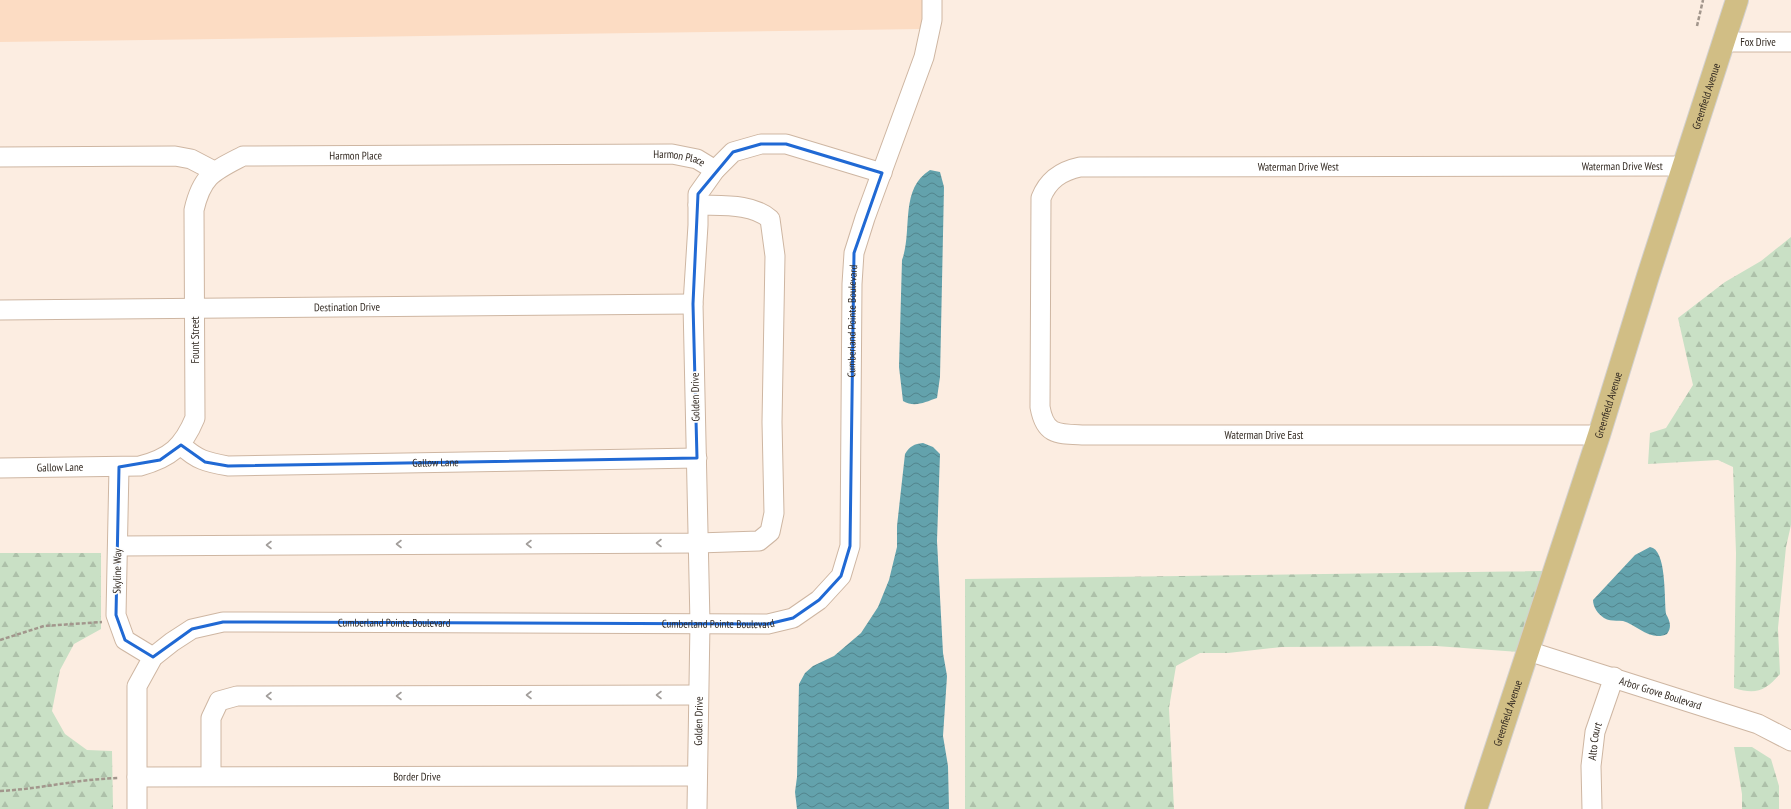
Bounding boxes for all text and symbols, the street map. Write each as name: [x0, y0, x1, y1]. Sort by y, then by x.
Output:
street label: Fox Drive: [1740, 35, 1776, 49]
street label: Greenfield Avenue: [1689, 61, 1723, 131]
street label: Harmon Place: [653, 147, 708, 170]
street label: Harmon Place: [329, 148, 383, 163]
street label: Waterman Drive West: [1582, 159, 1663, 173]
street label: Waterman Drive West: [1258, 160, 1339, 174]
street label: Cumberland Pointe Boulevard: [844, 264, 860, 378]
street label: Destination Drive: [314, 300, 381, 314]
street label: Fount Street: [188, 316, 202, 364]
street label: Greenfield Avenue: [1591, 370, 1625, 440]
street label: Golden Drive: [688, 372, 702, 422]
street label: Waterman Drive East: [1225, 428, 1303, 442]
street label: Gallow Lane: [412, 455, 459, 470]
street label: Gallow Lane: [37, 460, 84, 474]
one-way arrow: [656, 539, 662, 547]
one-way arrow: [396, 540, 402, 548]
one-way arrow: [526, 540, 532, 548]
one-way arrow: [266, 541, 272, 549]
street label: Skyline Way: [110, 547, 124, 594]
street label: Cumberland Pointe Boulevard: [338, 615, 451, 630]
street label: Cumberland Pointe Boulevard: [662, 616, 776, 631]
street label: Arbor Grove Boulevard: [1618, 673, 1704, 713]
street label: Greenfield Avenue: [1490, 678, 1525, 748]
one-way arrow: [526, 691, 532, 699]
one-way arrow: [656, 691, 662, 699]
one-way arrow: [266, 692, 272, 700]
one-way arrow: [396, 692, 402, 700]
street label: Golden Drive: [691, 696, 706, 746]
street label: Alto Court: [1585, 720, 1605, 761]
street label: Border Drive: [393, 769, 441, 784]

